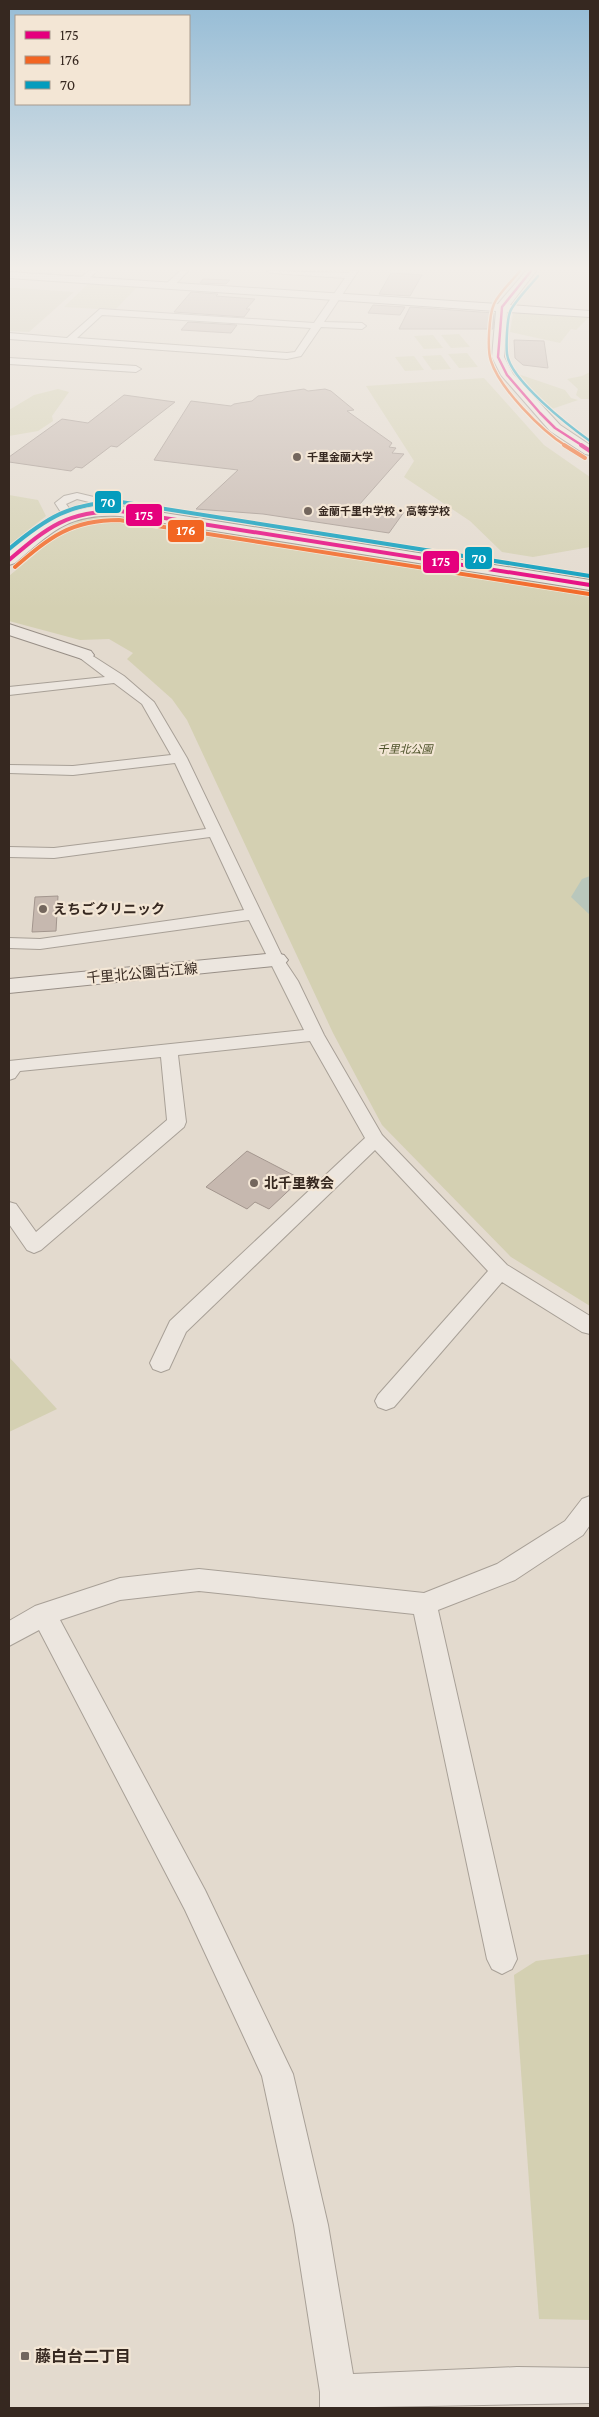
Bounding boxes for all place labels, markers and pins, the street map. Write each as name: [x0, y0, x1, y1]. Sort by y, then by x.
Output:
marker: 千里金蘭大学: [291, 451, 303, 463]
place label: 千里金蘭大学: [307, 451, 373, 463]
marker: 金蘭千里中学校・高等学校: [302, 505, 314, 517]
place label: 金蘭千里中学校・高等学校: [318, 505, 450, 517]
place label: えちごクリニック: [53, 901, 165, 917]
marker: えちごクリニック: [37, 903, 49, 915]
place label: 北千里教会: [264, 1175, 334, 1191]
marker: 北千里教会: [248, 1177, 260, 1189]
place label: 藤白台二丁目: [35, 2348, 131, 2365]
marker: 藤白台二丁目: [19, 2350, 31, 2362]

